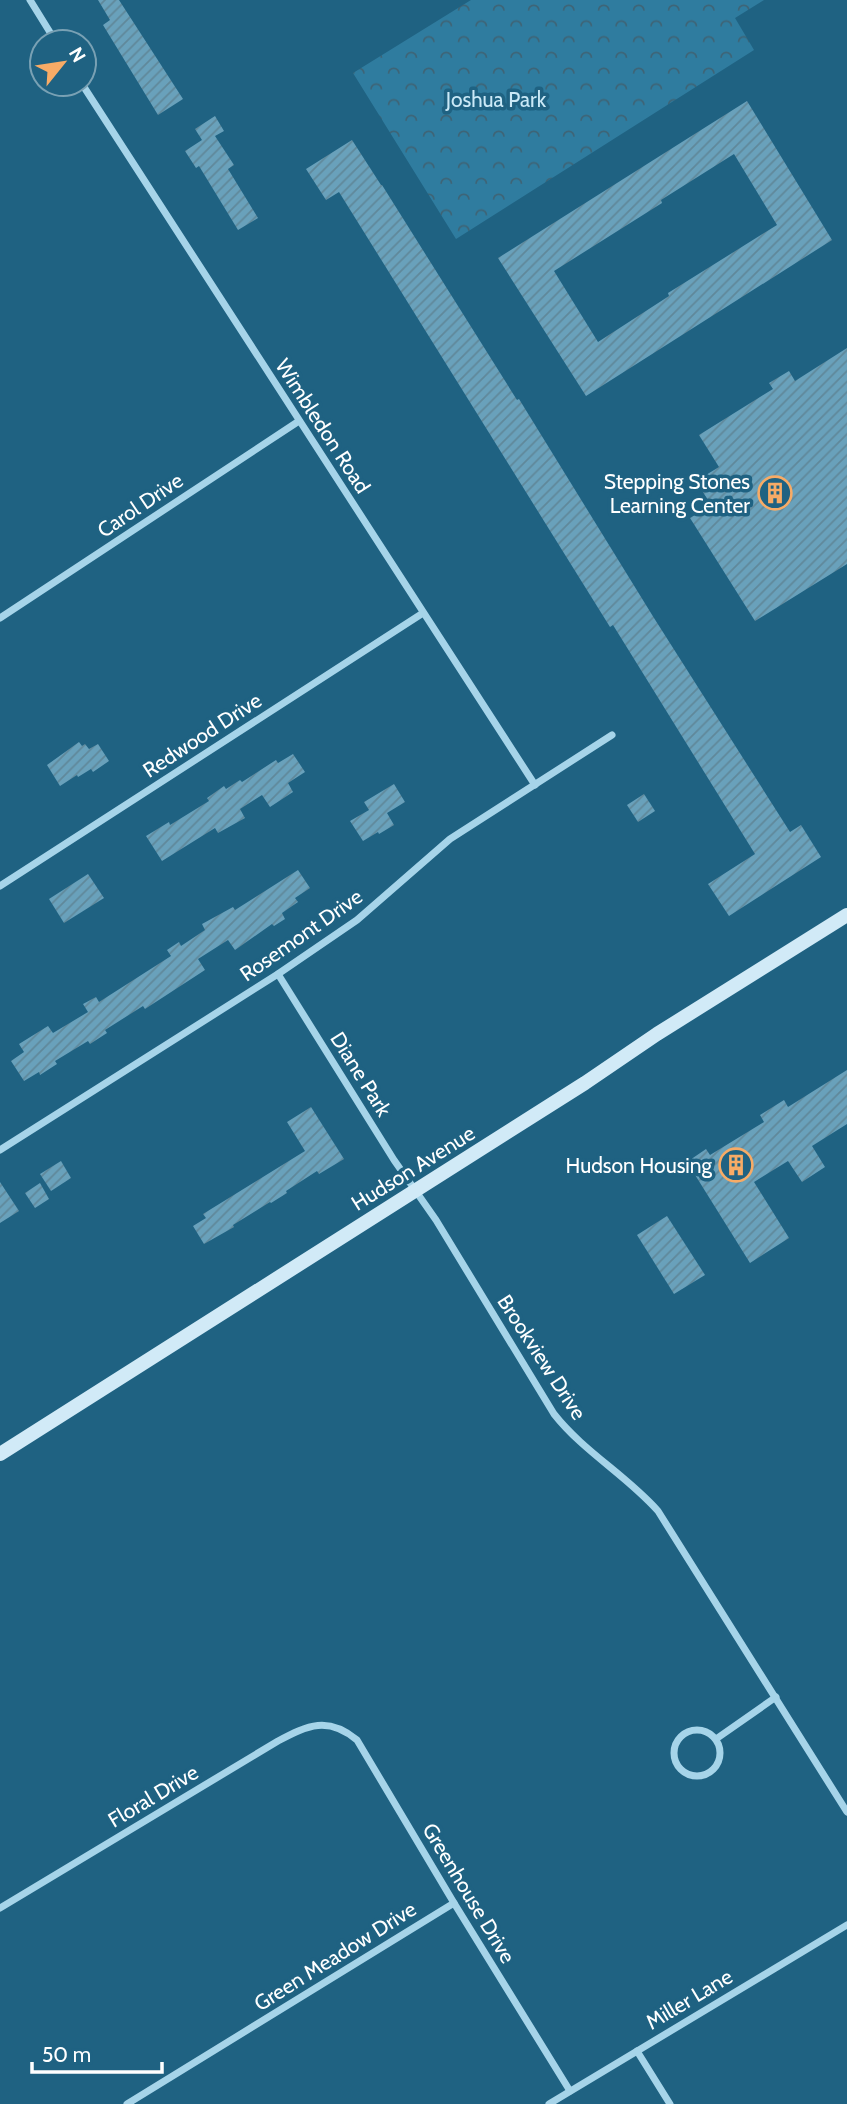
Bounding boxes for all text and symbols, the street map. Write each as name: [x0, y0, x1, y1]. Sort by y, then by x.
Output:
north arrow: [28, 28, 98, 98]
text: N: [64, 43, 91, 66]
park label: Joshua Park: [445, 87, 547, 112]
street label: Wimbledon Road: [270, 354, 376, 498]
street label: Carol Drive: [93, 467, 188, 543]
place label: Stepping Stones Learning Center: [604, 469, 750, 518]
building icon: Stepping Stones Learning Center: [756, 474, 794, 512]
street label: Redwood Drive: [138, 687, 266, 783]
street label: Rosemont Drive: [235, 883, 367, 986]
street label: Diane Park: [325, 1027, 397, 1121]
street label: Hudson Avenue: [347, 1120, 479, 1216]
building icon: Hudson Housing: [717, 1146, 755, 1184]
place label: Hudson Housing: [566, 1153, 713, 1178]
street label: Brookview Drive: [492, 1290, 592, 1424]
street label: Floral Drive: [103, 1759, 203, 1833]
street label: Greenhouse Drive: [417, 1818, 521, 1968]
street label: Green Meadow Drive: [249, 1896, 421, 2016]
street label: Miller Lane: [641, 1963, 737, 2035]
scale bar: [32, 2030, 161, 2074]
text: 50 m: [42, 2042, 91, 2067]

